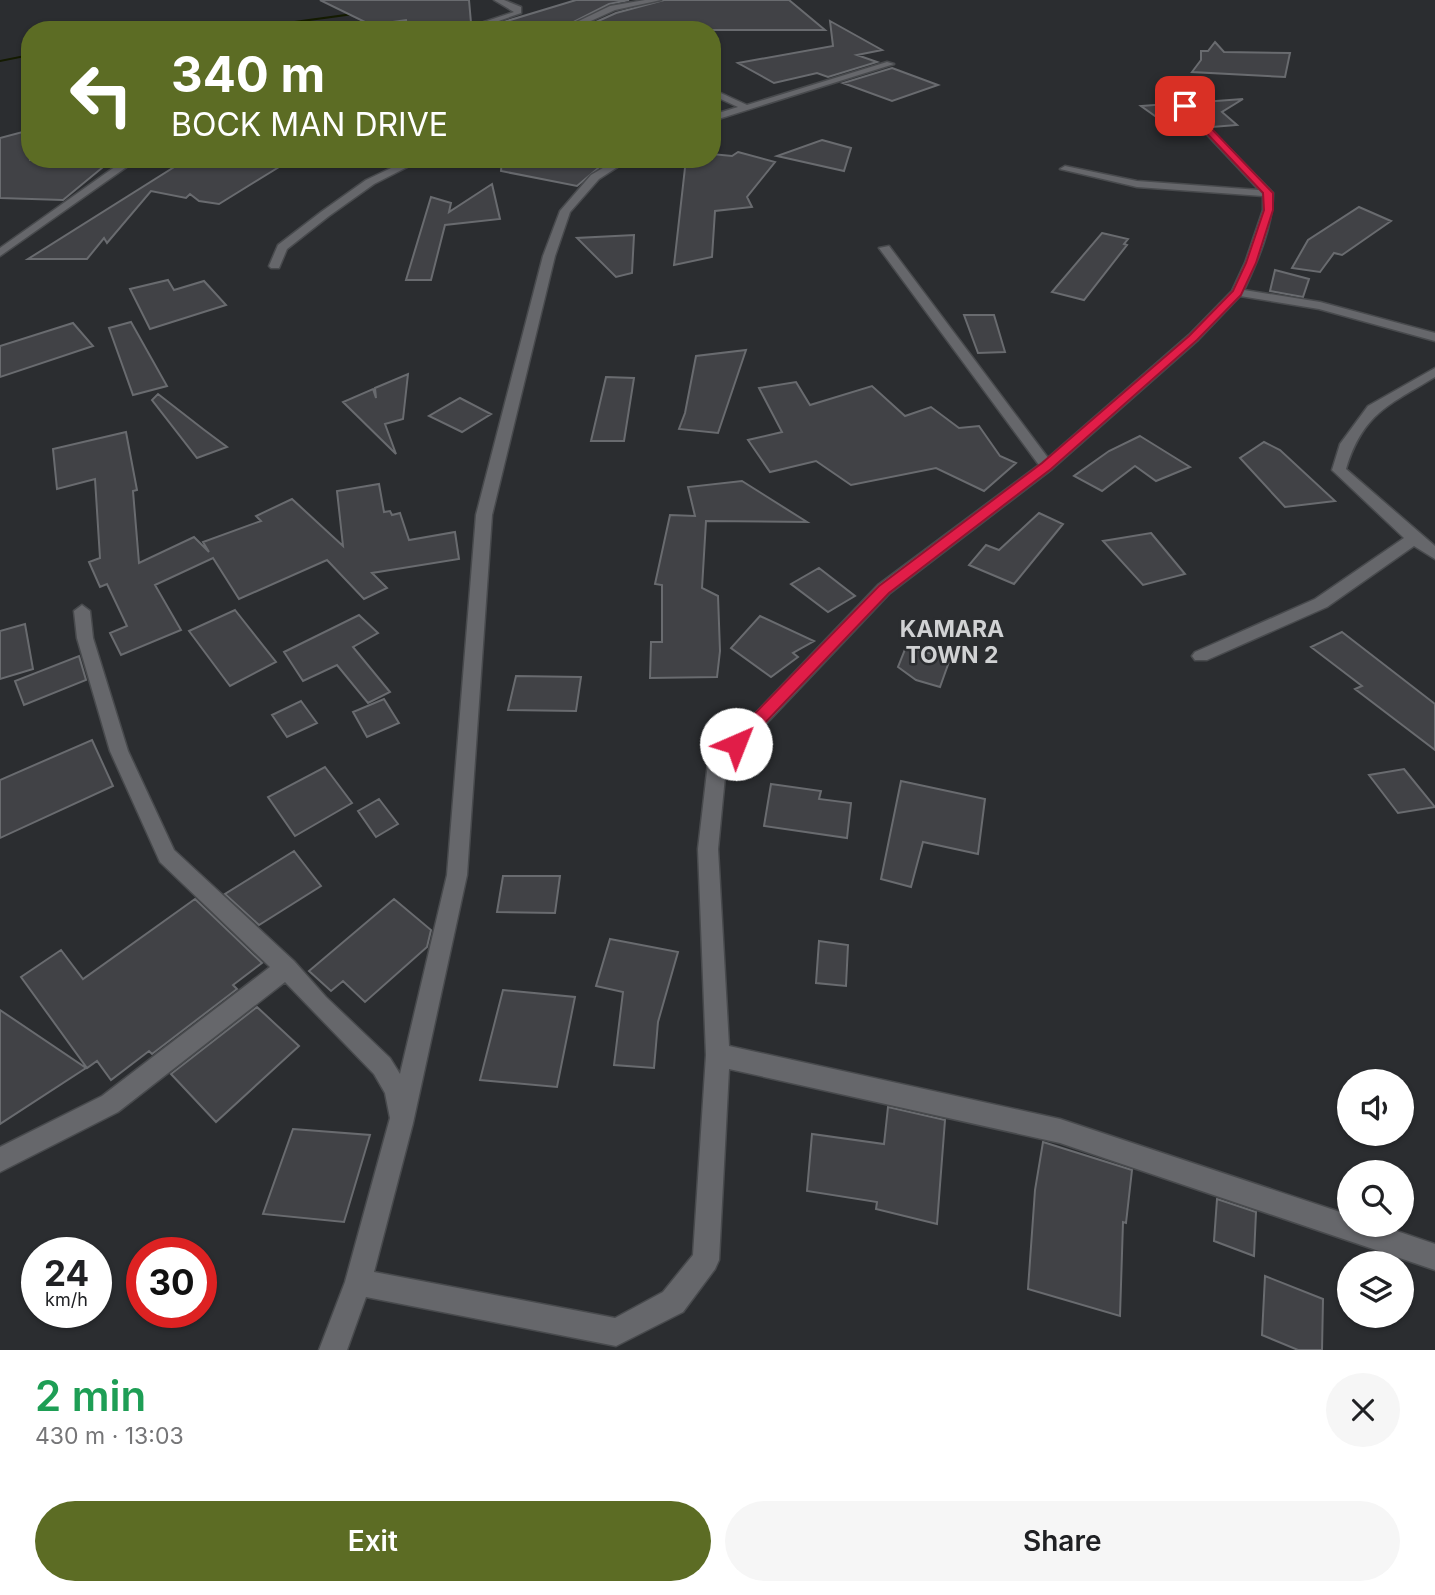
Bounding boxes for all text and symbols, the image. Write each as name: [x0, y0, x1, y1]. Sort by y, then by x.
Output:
text: 340 m: [171, 45, 325, 104]
icon: left: [56, 49, 147, 140]
pin: [1155, 76, 1215, 136]
icon: arrive: [1166, 87, 1204, 125]
text: BOCK MAN DRIVE: [171, 105, 448, 144]
district label: KAMARA TOWN 2: [900, 615, 1004, 669]
position arrow: [699, 707, 773, 781]
map controls: [1337, 1069, 1414, 1328]
button: sound: [1337, 1069, 1414, 1146]
button: search: [1337, 1160, 1414, 1237]
speed limit sign: 30: [126, 1237, 217, 1328]
button: layers: [1337, 1251, 1414, 1328]
text: 24: [44, 1252, 89, 1294]
text: km/h: [45, 1289, 88, 1310]
text: 2 min: [35, 1370, 146, 1421]
button: close: [1326, 1373, 1400, 1447]
text: 430 m · 13:03: [35, 1422, 184, 1450]
button: Exit: [35, 1501, 711, 1581]
button: Share: [725, 1501, 1400, 1581]

